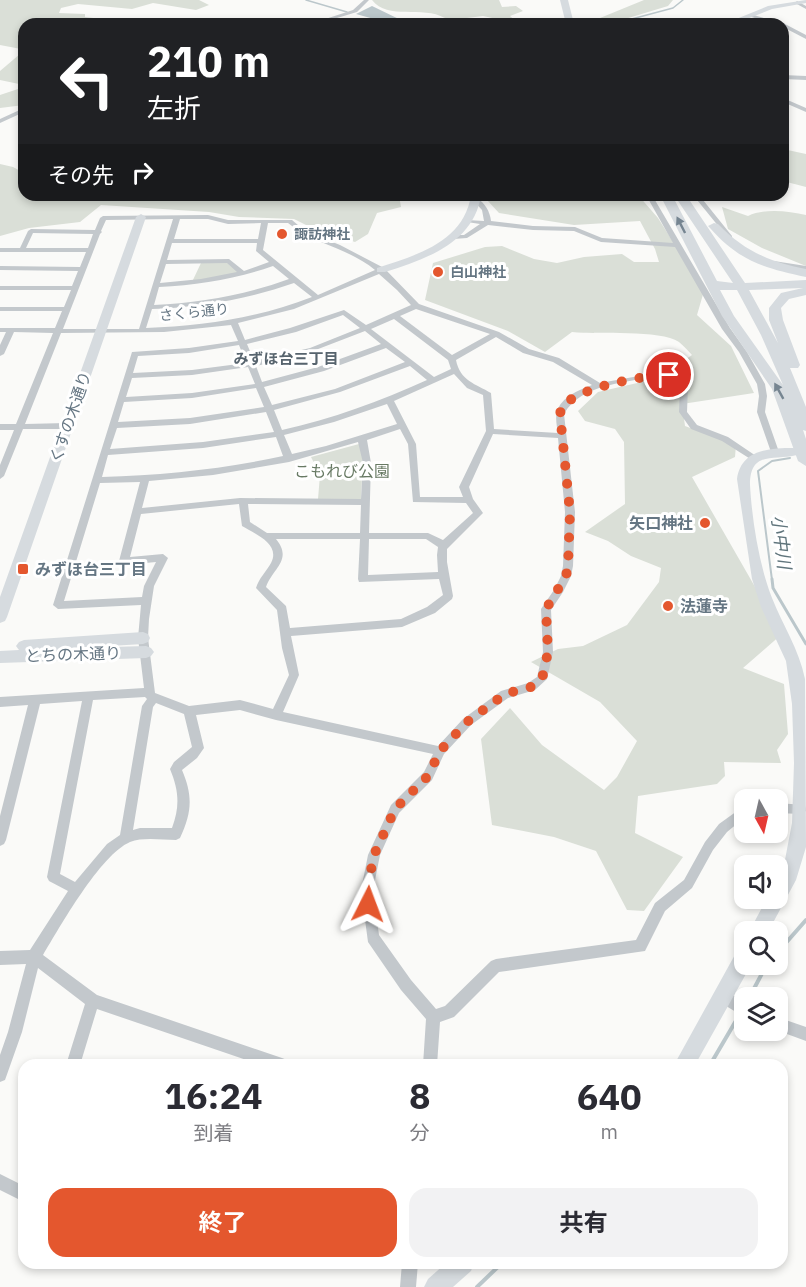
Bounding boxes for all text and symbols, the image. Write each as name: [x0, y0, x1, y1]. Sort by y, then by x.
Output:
text: 210 m: [147, 34, 270, 89]
icon: left: [48, 42, 126, 120]
text: 左折: [147, 90, 201, 125]
icon: right: [126, 156, 159, 189]
text: その先: [48, 160, 114, 189]
one-way arrow: [676, 217, 686, 234]
place label: 諏訪神社: [294, 225, 350, 243]
marker: 諏訪神社: [275, 227, 289, 241]
place label: 白山神社: [450, 263, 506, 281]
marker: 白山神社: [431, 265, 445, 279]
street label: さくら通り: [158, 299, 230, 325]
district label: みずほ台三丁目: [233, 349, 339, 368]
pin: [643, 349, 694, 400]
icon: arrive: [652, 358, 685, 391]
street label: くすの木通り: [45, 368, 95, 466]
one-way arrow: [774, 383, 784, 400]
park label: こもれび公園: [294, 461, 390, 481]
place label: 矢口神社: [629, 513, 693, 533]
water label: 小中川: [767, 514, 796, 572]
marker: 矢口神社: [698, 516, 712, 530]
place label: みずほ台三丁目: [35, 559, 147, 579]
marker: みずほ台三丁目: [16, 562, 30, 576]
place label: 法蓮寺: [680, 596, 728, 616]
marker: 法蓮寺: [661, 599, 675, 613]
street label: とちの木通り: [25, 642, 121, 666]
north arrow: [734, 789, 788, 843]
map controls: [734, 789, 788, 1041]
button: sound: [734, 855, 788, 909]
position arrow: [336, 872, 400, 936]
button: search: [734, 921, 788, 975]
button: layers: [734, 987, 788, 1041]
text: 16:24: [164, 1072, 263, 1119]
text: 8: [409, 1072, 431, 1119]
text: 640: [577, 1073, 642, 1120]
text: m: [601, 1118, 618, 1145]
text: 到着: [193, 1119, 233, 1146]
text: 分: [410, 1119, 430, 1146]
button: 終了: [48, 1188, 397, 1257]
button: 共有: [409, 1188, 758, 1257]

